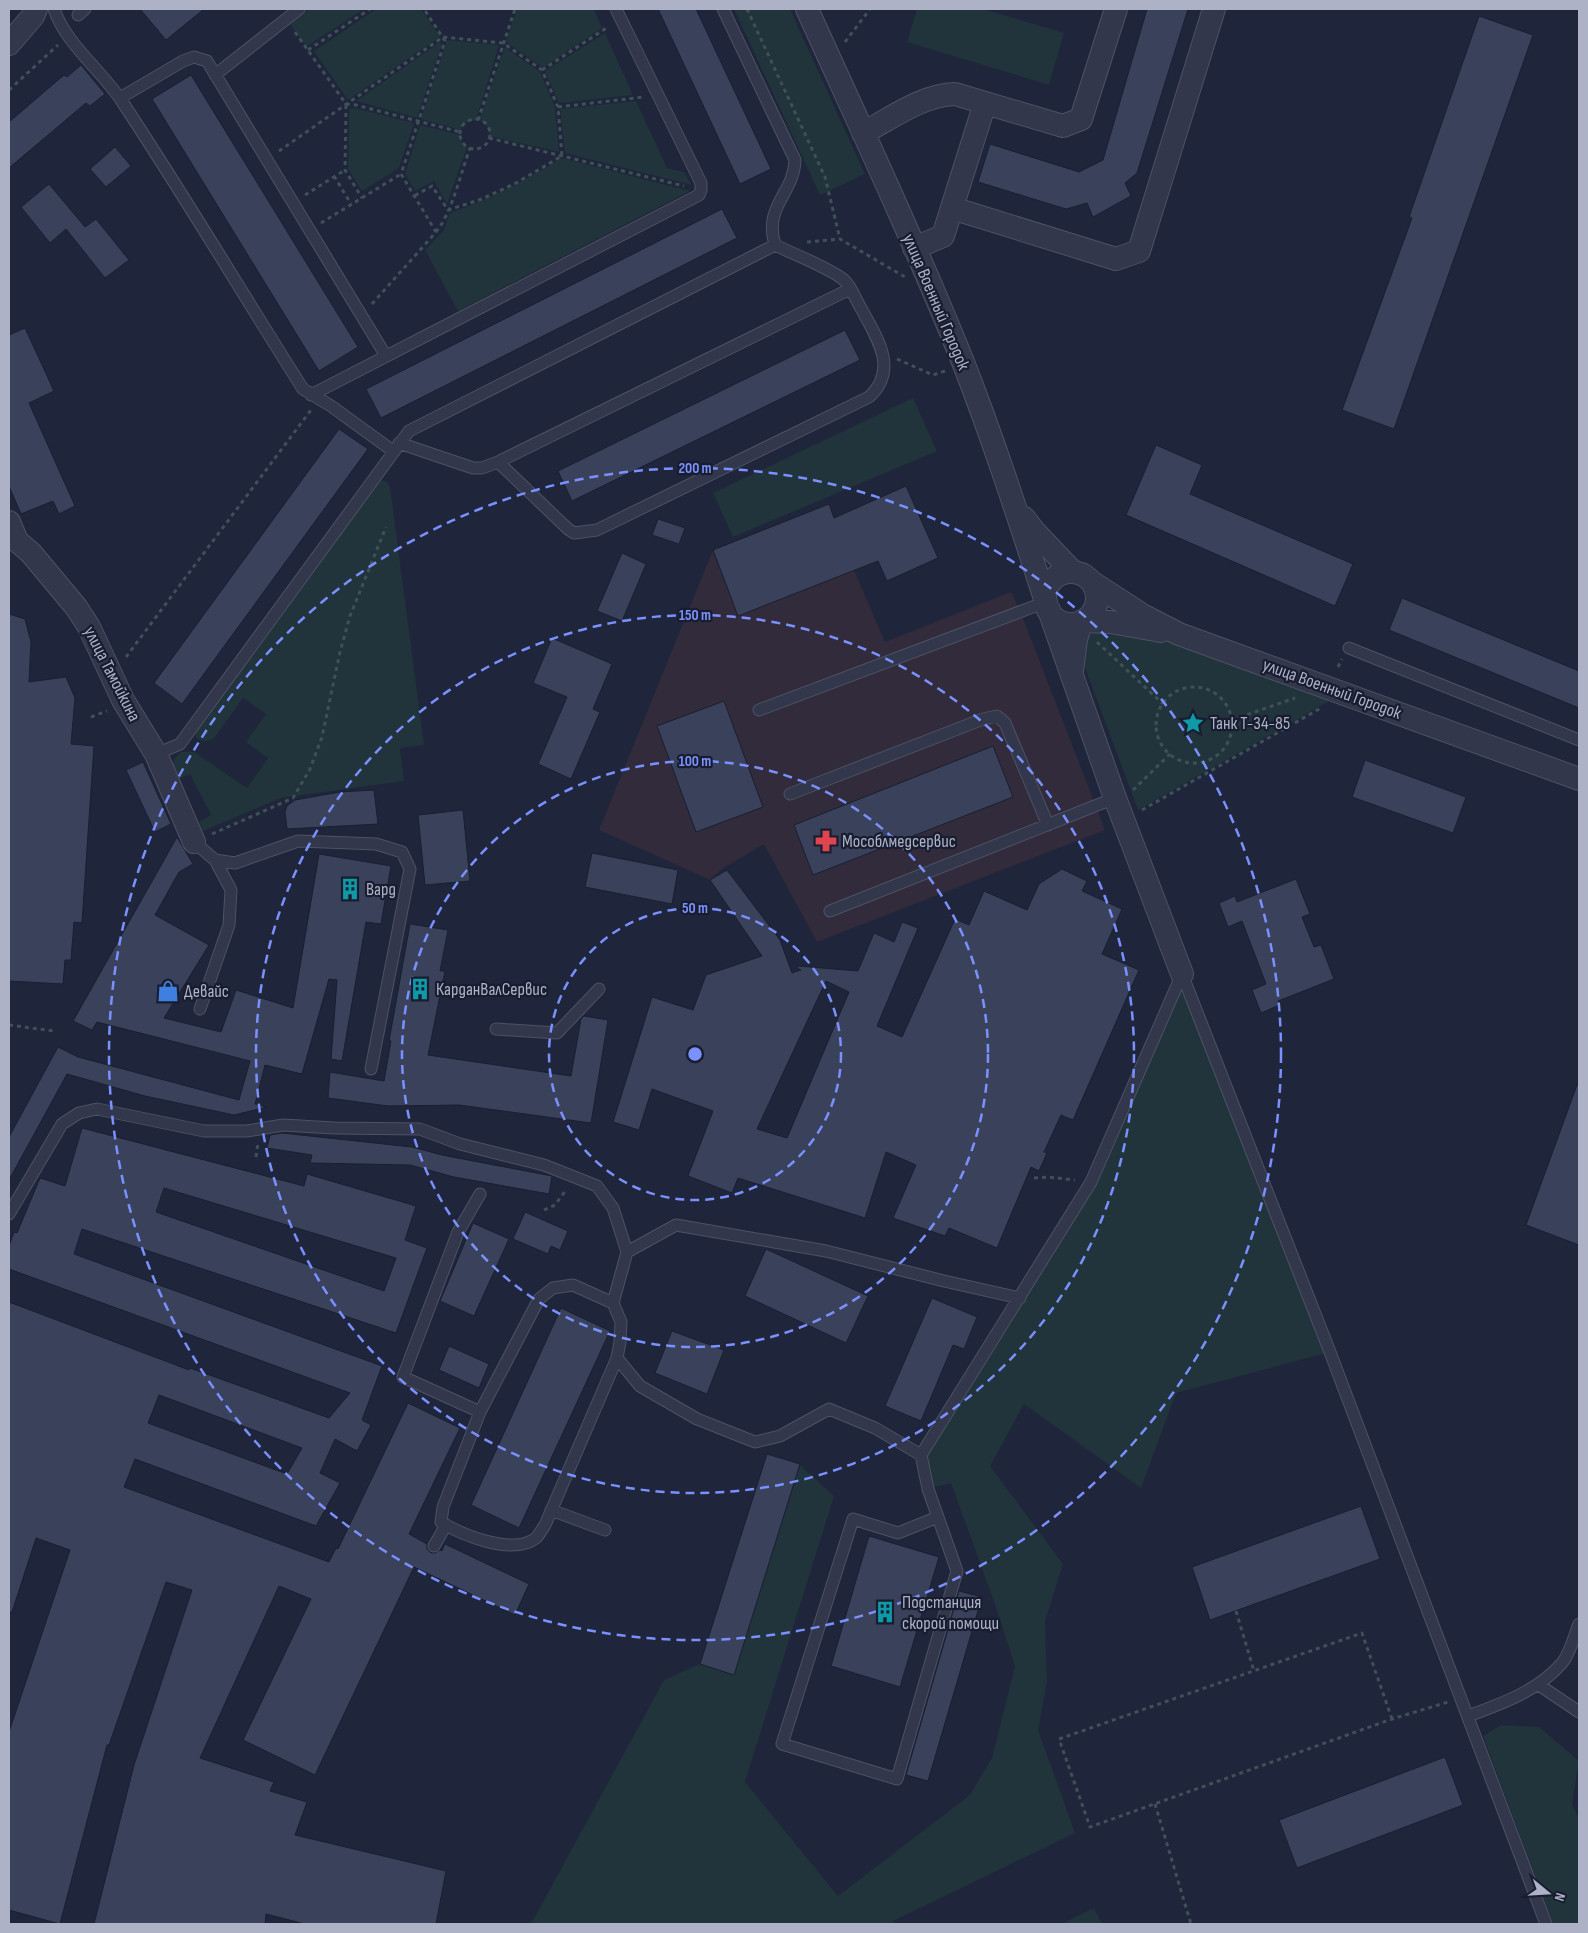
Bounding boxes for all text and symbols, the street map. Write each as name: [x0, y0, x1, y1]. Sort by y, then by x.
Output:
street label: улица Военный Городок: [898, 231, 974, 373]
text: 200 m: [678, 459, 712, 478]
text: 150 m: [679, 606, 711, 625]
street label: улица Тамойкина: [79, 623, 145, 725]
street label: улица Военный Городок: [1260, 654, 1404, 724]
place icon: Танк Т-34-85: [1180, 710, 1206, 736]
place label: Танк Т-34-85: [1210, 713, 1290, 734]
text: 100 m: [679, 752, 711, 771]
pharmacy icon: Мособлмедсервис: [813, 828, 839, 854]
place label: Мособлмедсервис: [842, 831, 956, 852]
building icon: Вард: [337, 876, 363, 902]
place label: Вард: [366, 879, 396, 900]
text: 50 m: [682, 899, 708, 918]
building icon: КарданВалСервис: [407, 976, 433, 1002]
shop icon: Девайс: [155, 978, 181, 1004]
place label: КарданВалСервис: [436, 979, 547, 1000]
place label: Девайс: [184, 981, 229, 1002]
centre of rings: [686, 1045, 704, 1063]
place label: Подстанция скорой помощи: [902, 1592, 999, 1634]
building icon: Подстанция скорой помощи: [872, 1599, 898, 1625]
north arrow: [1523, 1868, 1573, 1918]
text: N: [1551, 1891, 1569, 1903]

